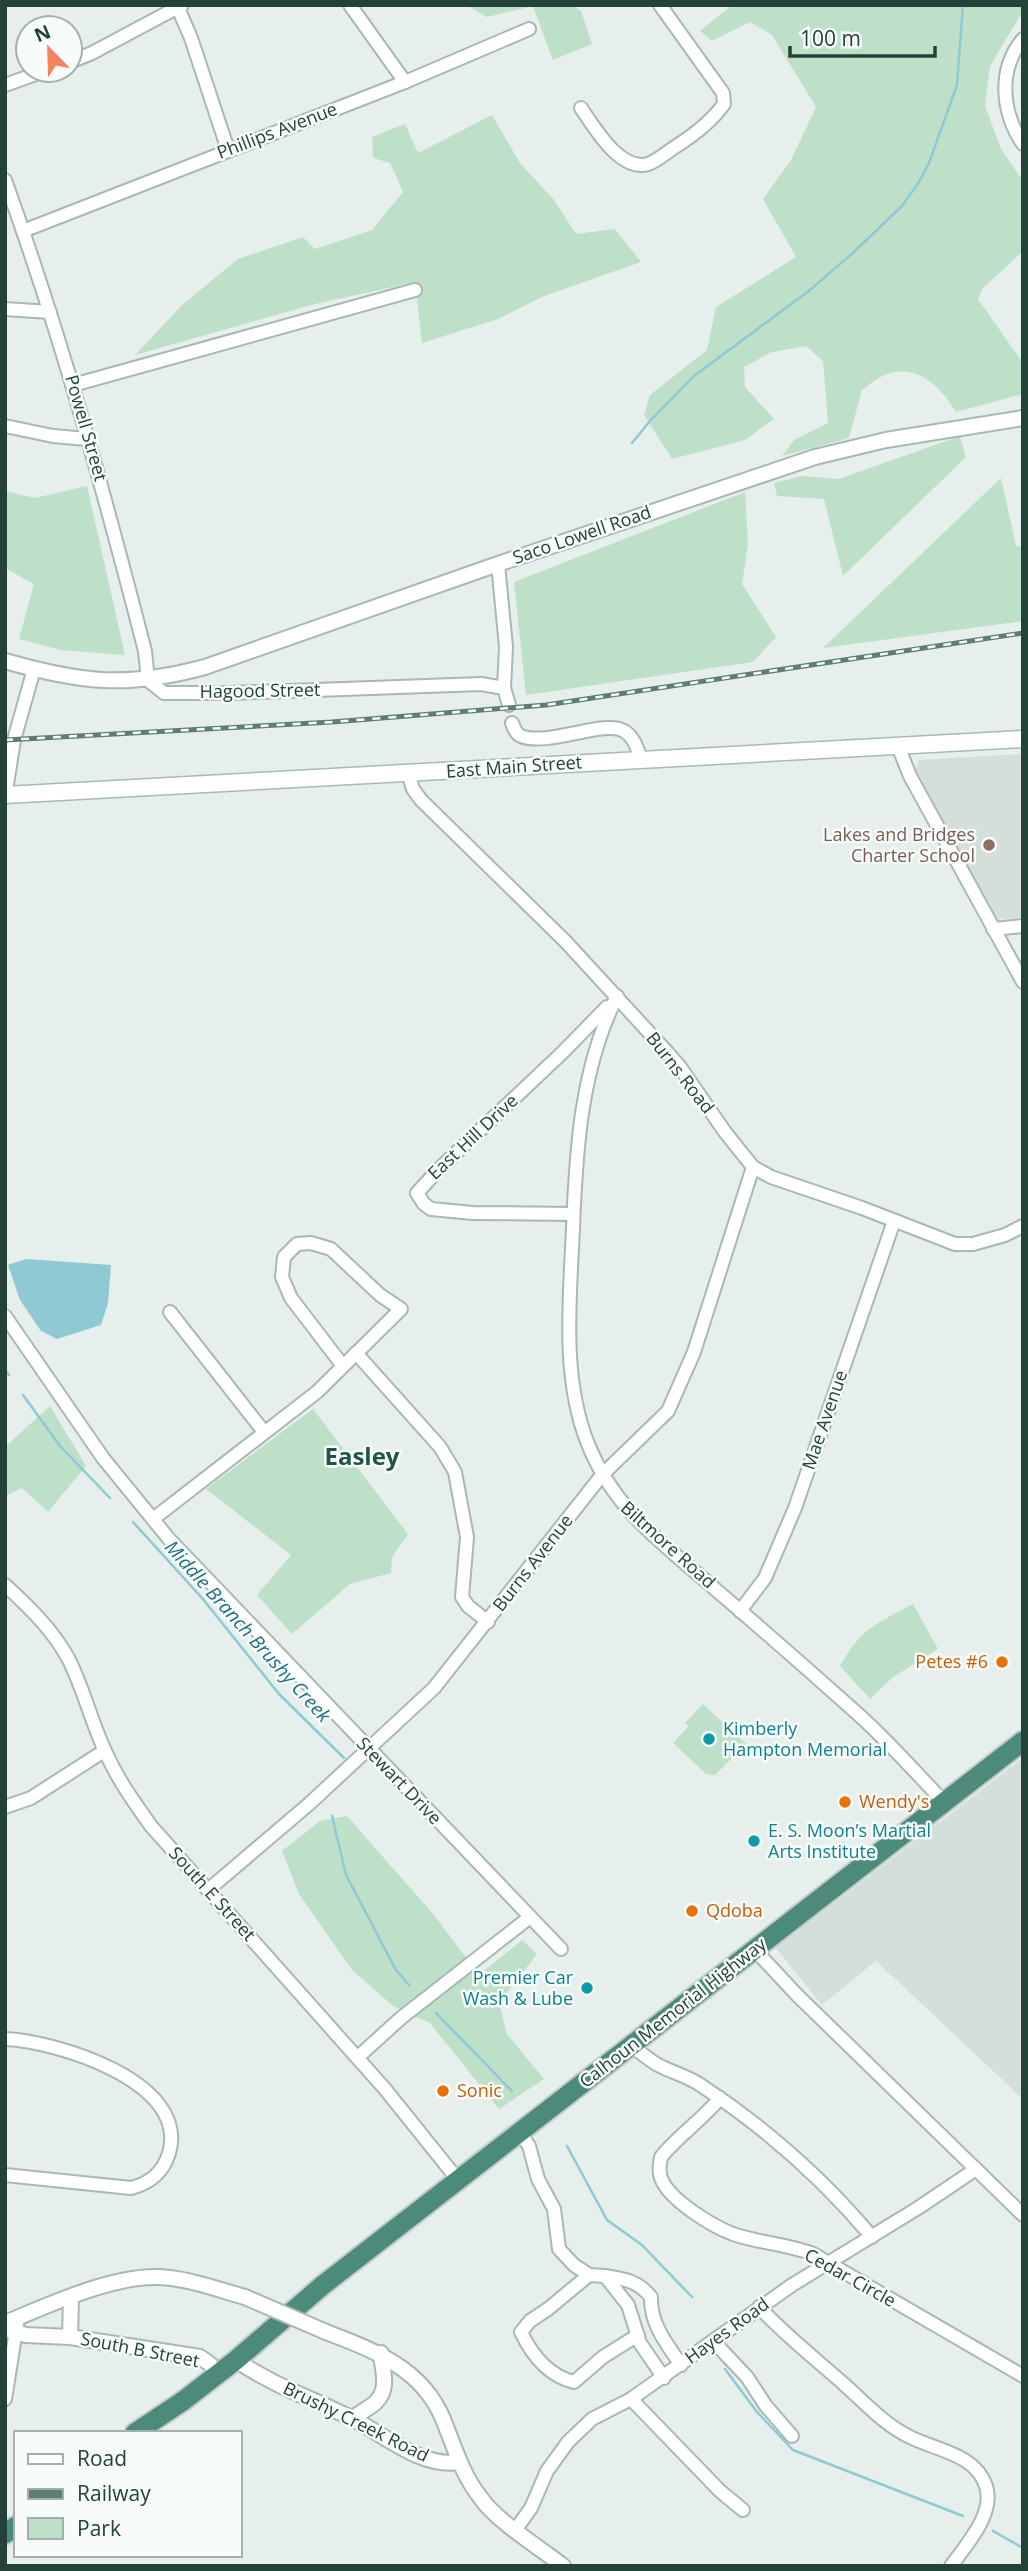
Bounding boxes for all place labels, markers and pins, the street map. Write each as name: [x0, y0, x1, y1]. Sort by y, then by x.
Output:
place label: Lakes and Bridges Charter School: [823, 822, 975, 867]
marker: Lakes and Bridges Charter School: [981, 837, 997, 853]
place label: Petes #6: [915, 1649, 988, 1673]
marker: Petes #6: [994, 1654, 1010, 1670]
place label: Kimberly Hampton Memorial: [723, 1716, 887, 1761]
marker: Kimberly Hampton Memorial: [701, 1731, 717, 1747]
place label: Wendy's: [859, 1789, 929, 1813]
marker: Wendy's: [837, 1794, 853, 1810]
place label: E. S. Moon’s Martial Arts Institute: [768, 1818, 931, 1863]
marker: E. S. Moon’s Martial Arts Institute: [746, 1833, 762, 1849]
place label: Qdoba: [706, 1898, 763, 1922]
marker: Qdoba: [684, 1903, 700, 1919]
place label: Premier Car Wash & Lube: [463, 1965, 574, 2010]
marker: Premier Car Wash & Lube: [579, 1980, 595, 1996]
place label: Sonic: [457, 2078, 502, 2102]
marker: Sonic: [435, 2083, 451, 2099]

